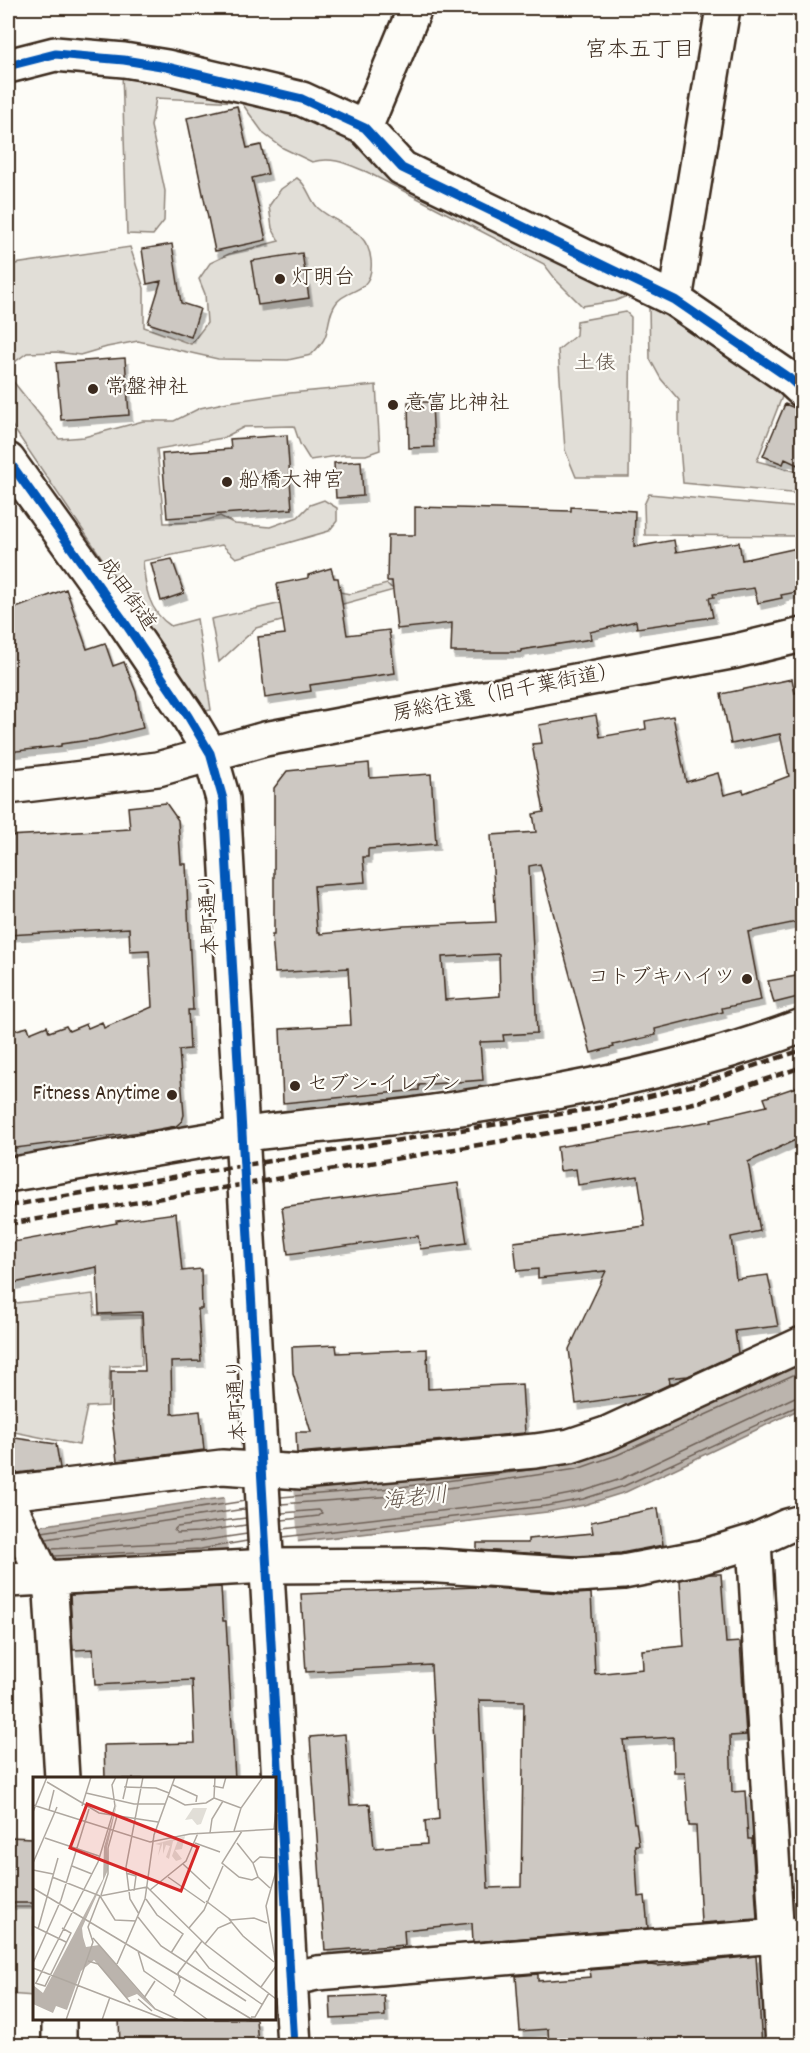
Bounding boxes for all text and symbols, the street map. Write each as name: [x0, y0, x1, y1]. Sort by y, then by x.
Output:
district label: 宮本五丁目: [585, 36, 695, 67]
place label: 灯明台: [292, 264, 355, 294]
marker: 灯明台: [273, 272, 287, 286]
park label: 土俵: [574, 350, 616, 380]
place label: 常盤神社: [105, 374, 189, 404]
marker: 常盤神社: [86, 382, 100, 396]
place label: 意富比神社: [405, 390, 510, 420]
marker: 意富比神社: [386, 398, 400, 412]
place label: 船橋大神宮: [239, 467, 344, 497]
marker: 船橋大神宮: [220, 475, 234, 489]
street label: 成田街道: [90, 552, 162, 638]
street label: 房総往還（旧千葉街道）: [390, 657, 622, 731]
street label: 本町通り: [194, 871, 228, 957]
place label: コトブキハイツ: [588, 964, 735, 994]
marker: コトブキハイツ: [740, 972, 754, 986]
place label: セブン-イレブン: [307, 1071, 461, 1101]
marker: セブン-イレブン: [288, 1079, 302, 1093]
place label: Fitness Anytime: [33, 1080, 160, 1110]
marker: Fitness Anytime: [165, 1088, 179, 1102]
street label: 本町通り: [222, 1357, 256, 1443]
water label: 海老川: [381, 1481, 449, 1519]
inset map: [33, 1777, 276, 2020]

